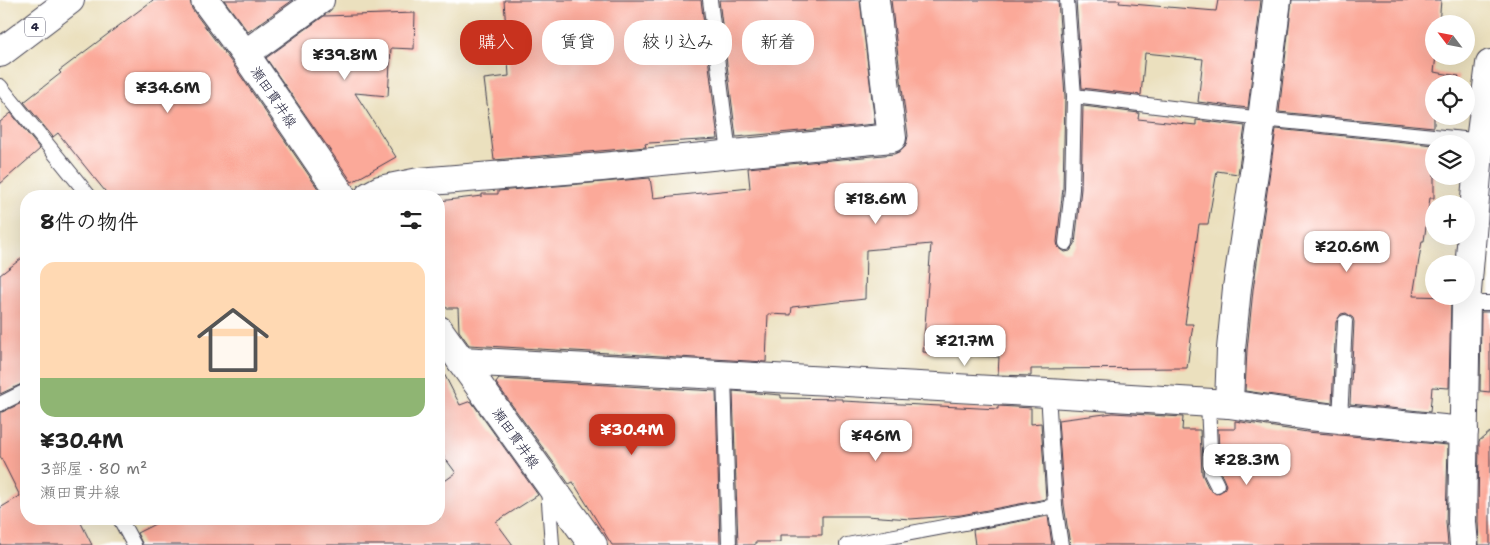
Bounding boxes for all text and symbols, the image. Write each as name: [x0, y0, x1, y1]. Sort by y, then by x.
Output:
north arrow: [1425, 15, 1475, 65]
map controls: [1425, 15, 1475, 305]
road number: 4: [25, 18, 45, 36]
chip: 購入: [460, 20, 532, 65]
chip: 賃貸: [542, 20, 614, 65]
chip: 絞り込み: [624, 20, 732, 65]
chip: 新着: [742, 20, 814, 65]
pin: ¥39.8M: [304, 38, 386, 81]
text: ¥39.8M: [313, 44, 377, 65]
street label: 瀬田貫井線: [247, 63, 301, 131]
pin: ¥34.6M: [127, 72, 209, 114]
button: locate: [1425, 75, 1475, 125]
text: ¥34.6M: [136, 77, 200, 98]
button: layers: [1425, 135, 1475, 185]
pin: ¥18.6M: [835, 182, 917, 225]
text: ¥18.6M: [846, 188, 906, 209]
button: +: [1425, 195, 1475, 245]
icon: filters: [397, 206, 425, 234]
text: 8件の物件: [40, 208, 139, 236]
pin: ¥20.6M: [1306, 230, 1388, 273]
text: ¥20.6M: [1315, 236, 1379, 257]
button: −: [1425, 255, 1475, 305]
icon: home: [188, 295, 278, 385]
pin: ¥21.7M: [924, 324, 1006, 367]
text: ¥21.7M: [936, 330, 994, 351]
street label: 瀬田貫井線: [489, 404, 543, 472]
pin: ¥30.4M: [591, 414, 673, 456]
text: ¥30.4M: [600, 419, 664, 440]
pin: ¥46M: [846, 420, 906, 462]
text: ¥46M: [851, 425, 901, 446]
text: ¥30.4M: [40, 427, 124, 455]
pin: ¥28.3M: [1206, 444, 1288, 486]
text: ¥28.3M: [1215, 449, 1279, 470]
text: 3部屋 · 80 m²: [40, 458, 147, 479]
text: 瀬田貫井線: [40, 482, 120, 503]

